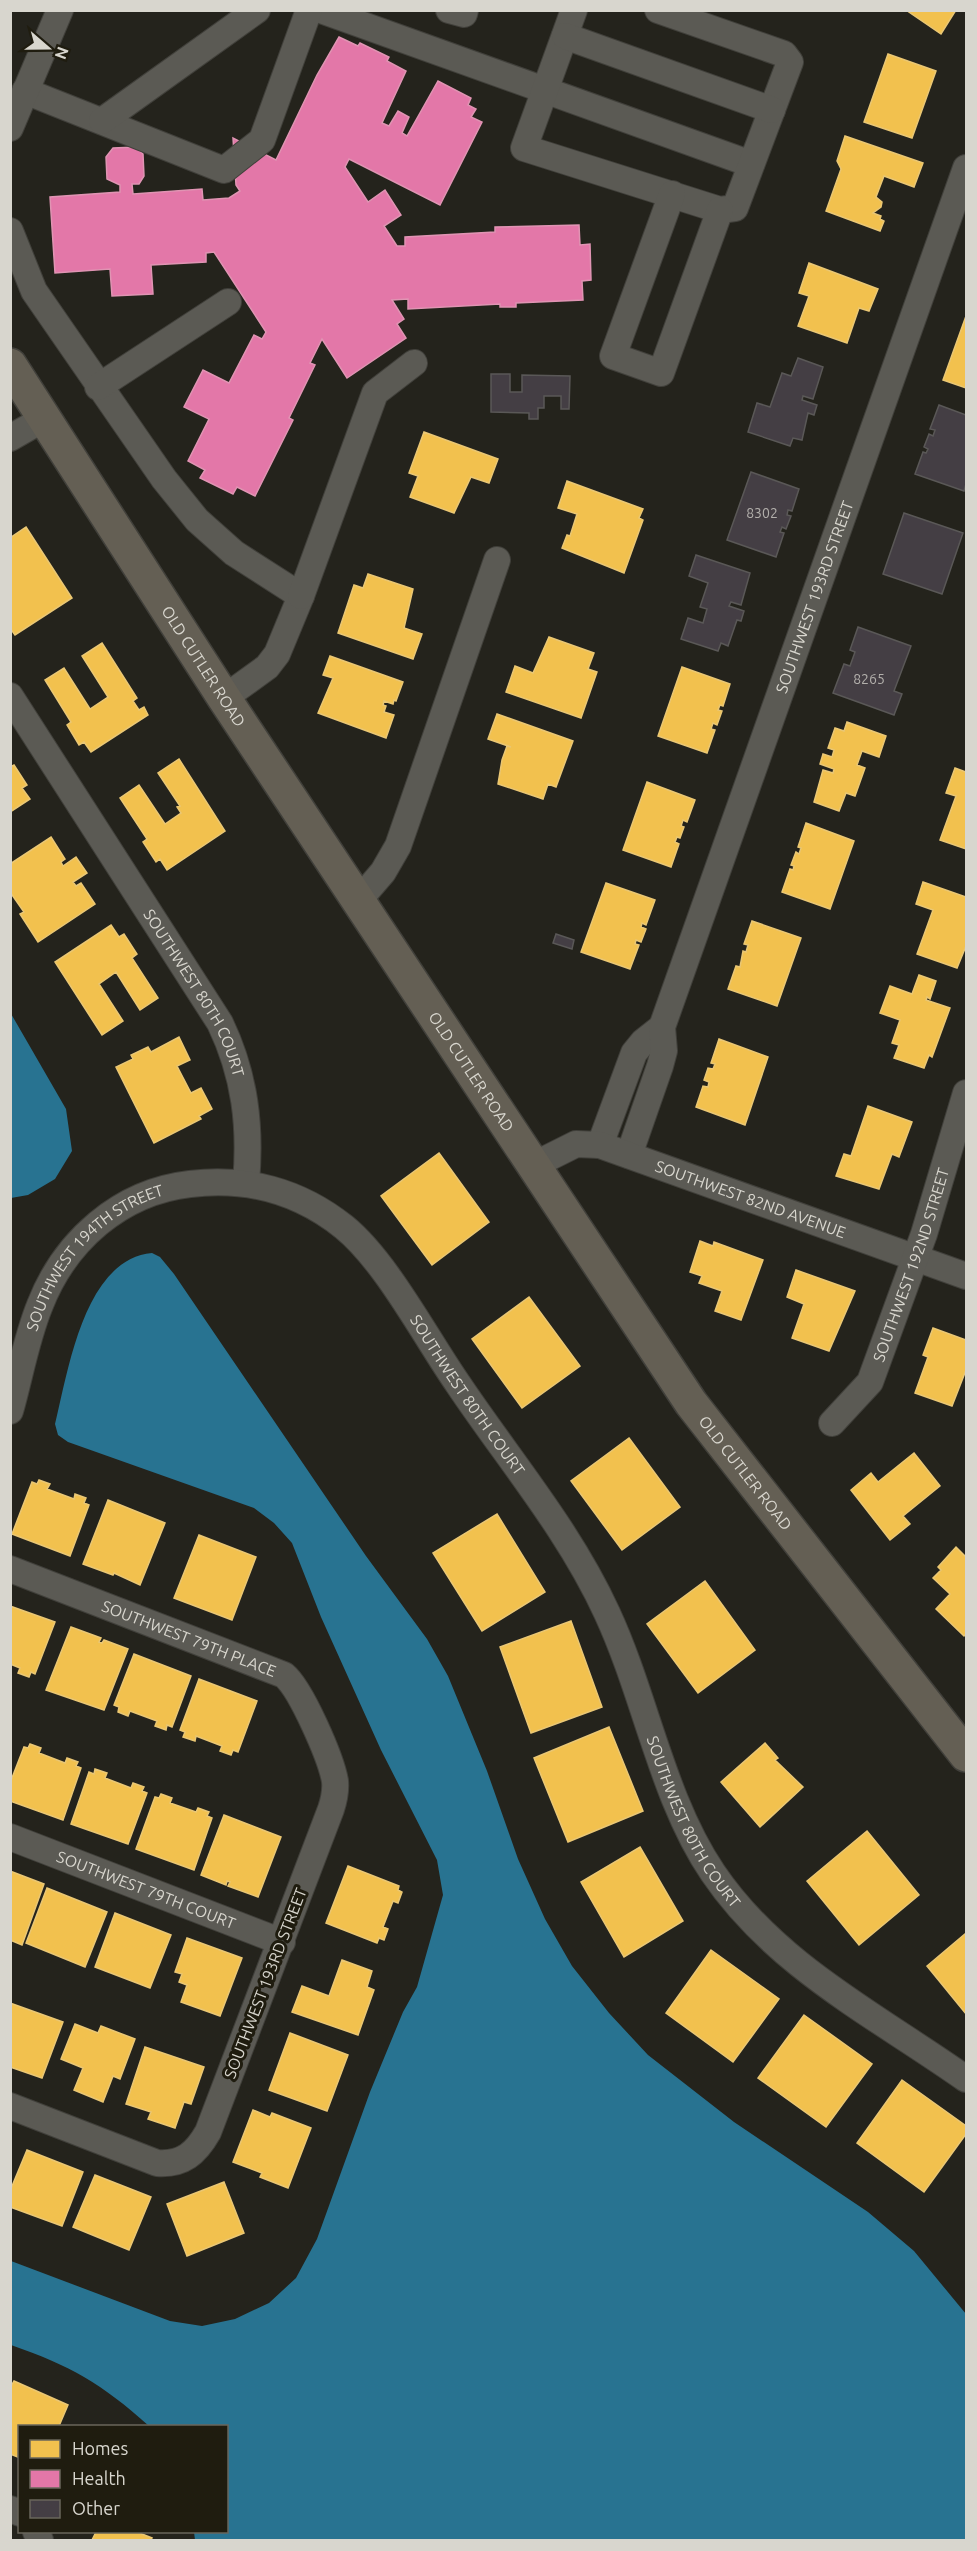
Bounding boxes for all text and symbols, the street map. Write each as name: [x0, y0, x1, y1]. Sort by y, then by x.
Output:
north arrow: [18, 18, 78, 78]
text: N: [52, 44, 73, 62]
street label: SOUTHWEST 193RD STREET: [772, 498, 857, 696]
house number: 8302: [746, 505, 778, 521]
street label: OLD CUTLER ROAD: [158, 602, 249, 730]
house number: 8265: [853, 671, 885, 687]
street label: SOUTHWEST 80TH COURT: [140, 906, 248, 1078]
street label: OLD CUTLER ROAD: [425, 1008, 518, 1135]
street label: SOUTHWEST 82ND AVENUE: [653, 1157, 848, 1241]
street label: SOUTHWEST 192ND STREET: [869, 1166, 952, 1364]
street label: SOUTHWEST 194TH STREET: [22, 1181, 165, 1333]
street label: SOUTHWEST 80TH COURT: [407, 1311, 529, 1479]
street label: OLD CUTLER ROAD: [695, 1412, 796, 1533]
street label: SOUTHWEST 79TH PLACE: [99, 1596, 279, 1680]
street label: SOUTHWEST 80TH COURT: [644, 1734, 744, 1911]
street label: SOUTHWEST 79TH COURT: [54, 1847, 238, 1932]
street label: SOUTHWEST 193RD STREET: [220, 1885, 310, 2081]
legend: [18, 2425, 228, 2533]
text: Homes: [72, 2438, 129, 2458]
text: Health: [72, 2468, 126, 2488]
text: Other: [72, 2498, 120, 2518]

